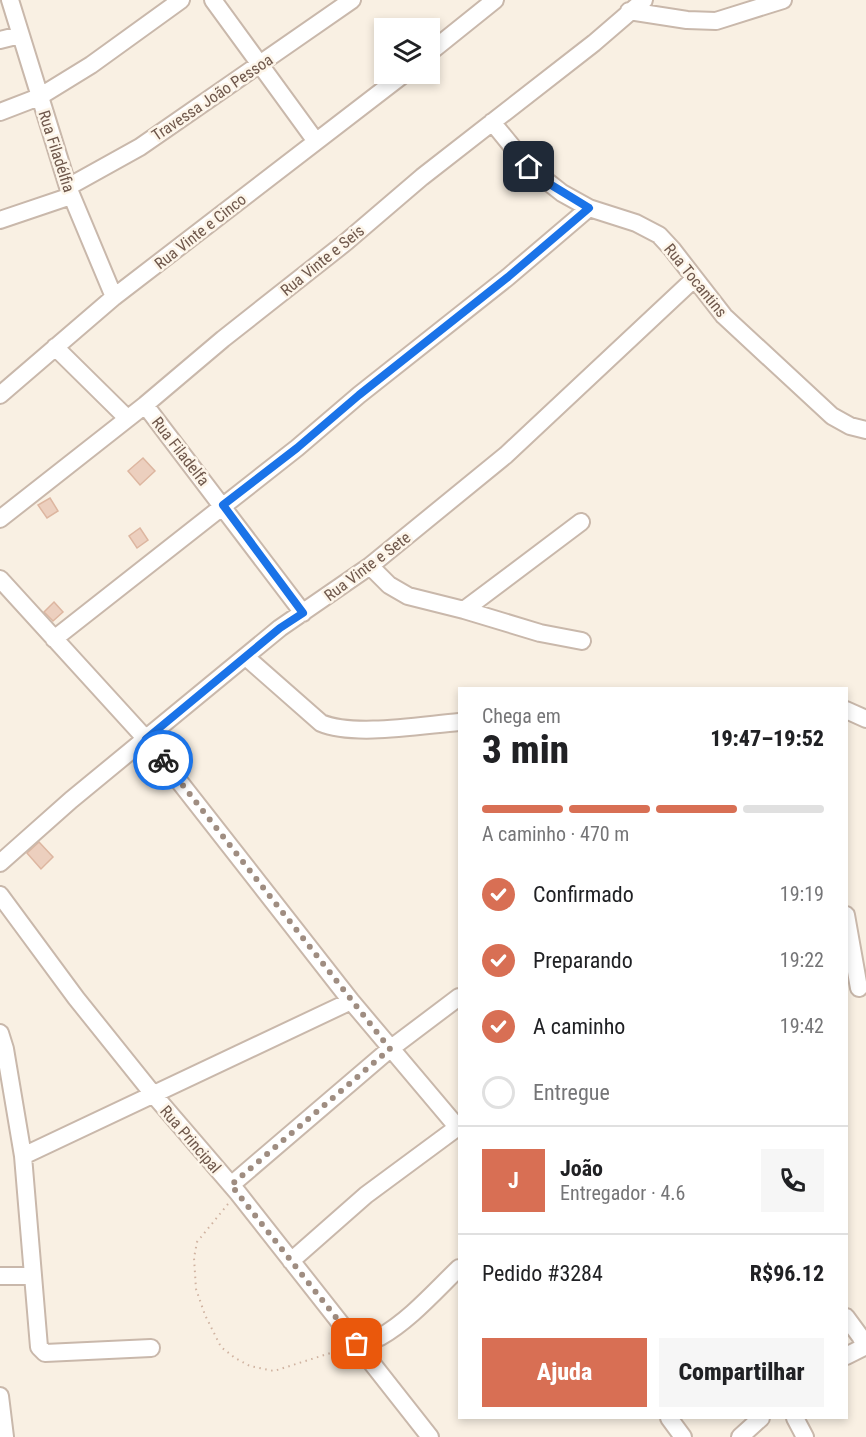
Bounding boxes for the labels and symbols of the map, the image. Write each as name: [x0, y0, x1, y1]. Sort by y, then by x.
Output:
street label: Travessa João Pessoa: [148, 50, 276, 145]
street label: Rua Filadélfia: [34, 108, 79, 194]
pin: [503, 141, 554, 192]
street label: Rua Vinte e Cinco: [151, 190, 250, 273]
street label: Rua Vinte e Seis: [277, 221, 368, 300]
street label: Rua Tocantins: [660, 240, 731, 321]
street label: Rua Filadelfa: [148, 413, 213, 490]
street label: Rua Vinte e Sete: [320, 528, 414, 605]
courier: [133, 730, 193, 790]
street label: Rua Principal: [156, 1102, 225, 1177]
pin: [331, 1318, 382, 1369]

